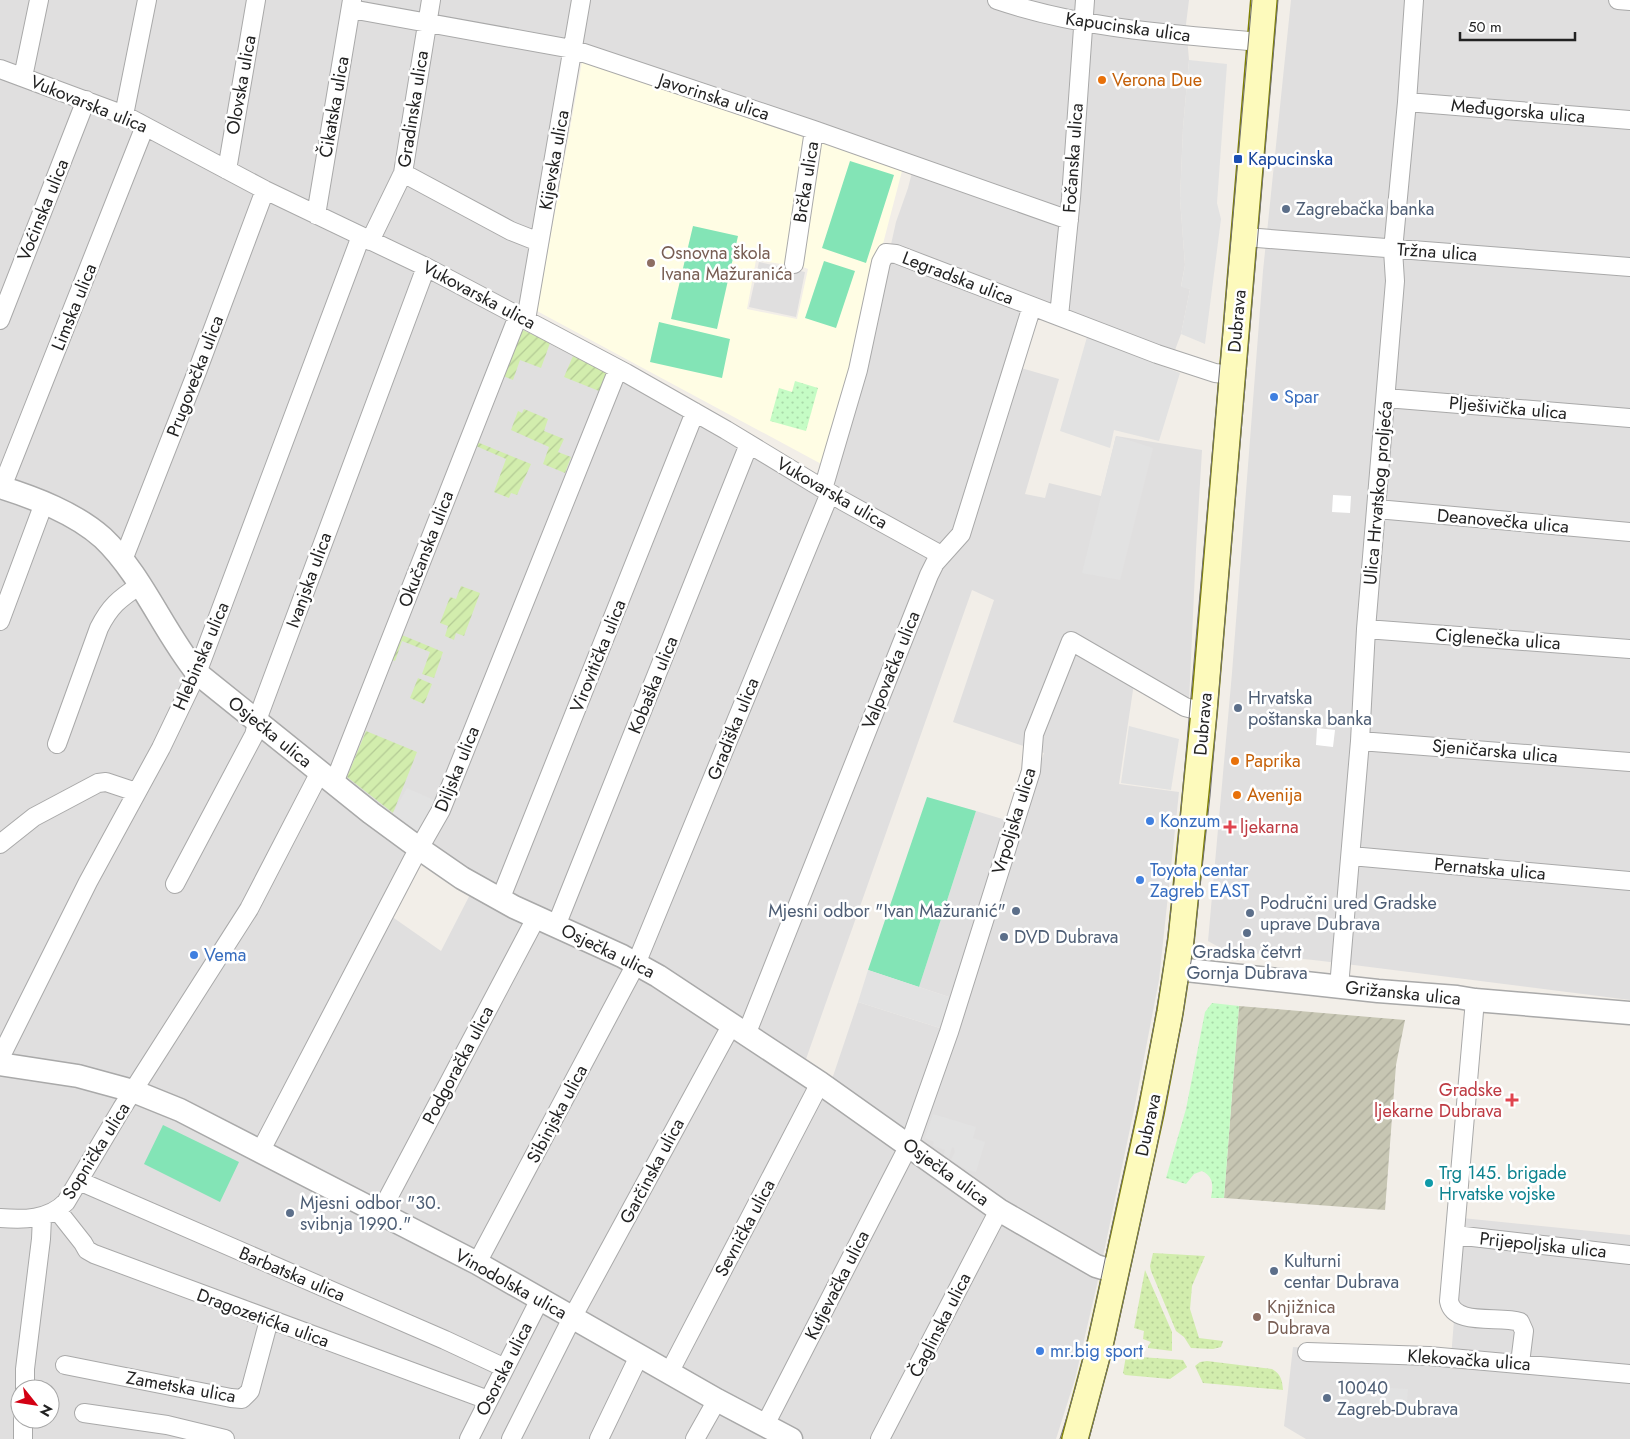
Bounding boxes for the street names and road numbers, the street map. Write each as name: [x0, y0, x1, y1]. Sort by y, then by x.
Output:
street label: Kapucinska ulica: [1064, 5, 1192, 49]
street label: Olovska ulica: [219, 33, 263, 137]
street label: Gradinska ulica: [391, 49, 435, 169]
street label: Čikatska ulica: [312, 54, 356, 160]
street label: Javorinska ulica: [653, 66, 773, 127]
street label: Vukovarska ulica: [26, 69, 152, 139]
street label: Međugorska ulica: [1450, 92, 1586, 130]
street label: Fočanska ulica: [1056, 102, 1090, 214]
street label: Kijevska ulica: [532, 108, 576, 212]
street label: Brčka ulica: [787, 139, 825, 225]
street label: Voćinska ulica: [11, 155, 75, 265]
street label: Tržna ulica: [1396, 236, 1478, 268]
street label: Legradska ulica: [898, 245, 1018, 311]
street label: Vukovarska ulica: [418, 254, 540, 336]
street label: Limska ulica: [45, 260, 103, 354]
street label: Dubrava: [1221, 288, 1253, 354]
street label: Prugovečka ulica: [160, 312, 230, 440]
street label: Plješivička ulica: [1448, 390, 1568, 426]
street label: Ulica Hrvatskog proljeća: [1357, 400, 1399, 586]
street label: Vukovarska ulica: [771, 451, 893, 535]
street label: Okučanska ulica: [392, 487, 460, 611]
street label: Deanovečka ulica: [1436, 502, 1570, 540]
street label: Ivanjska ulica: [280, 529, 338, 631]
street label: Virovitička ulica: [564, 596, 632, 716]
street label: Hlebinska ulica: [166, 598, 236, 714]
street label: Valpovačka ulica: [855, 607, 927, 733]
street label: Ciglenečka ulica: [1434, 622, 1562, 656]
street label: Kobaška ulica: [622, 632, 684, 738]
street label: Gradiška ulica: [701, 674, 765, 784]
street label: Osječka ulica: [222, 690, 318, 774]
street label: Dubrava: [1187, 691, 1219, 757]
street label: Diljska ulica: [428, 722, 486, 816]
street label: Sjeničarska ulica: [1431, 733, 1559, 769]
street label: Vrpoljska ulica: [985, 764, 1043, 878]
street label: Pernatska ulica: [1433, 851, 1547, 887]
street label: Osječka ulica: [557, 917, 659, 985]
street label: Grižanska ulica: [1344, 974, 1462, 1012]
street label: Podgoračka ulica: [416, 1001, 500, 1129]
street label: Sibinjska ulica: [520, 1060, 594, 1168]
street label: Dubrava: [1129, 1091, 1167, 1159]
street label: Sopnička ulica: [56, 1097, 136, 1205]
street label: Garčinska ulica: [613, 1114, 691, 1228]
street label: Osječka ulica: [897, 1132, 995, 1212]
street label: Sevnička ulica: [708, 1175, 782, 1281]
street label: Prijepoljska ulica: [1478, 1225, 1608, 1265]
street label: Kutjevačka ulica: [798, 1226, 876, 1344]
street label: Barbatska ulica: [235, 1240, 349, 1308]
street label: Vinodolska ulica: [450, 1242, 572, 1326]
street label: Čaglinska ulica: [902, 1268, 978, 1382]
street label: Dragozetićka ulica: [193, 1282, 333, 1354]
street label: Osorska ulica: [469, 1318, 539, 1420]
street label: Klekovačka ulica: [1407, 1343, 1531, 1377]
street label: Zametska ulica: [124, 1365, 238, 1409]

